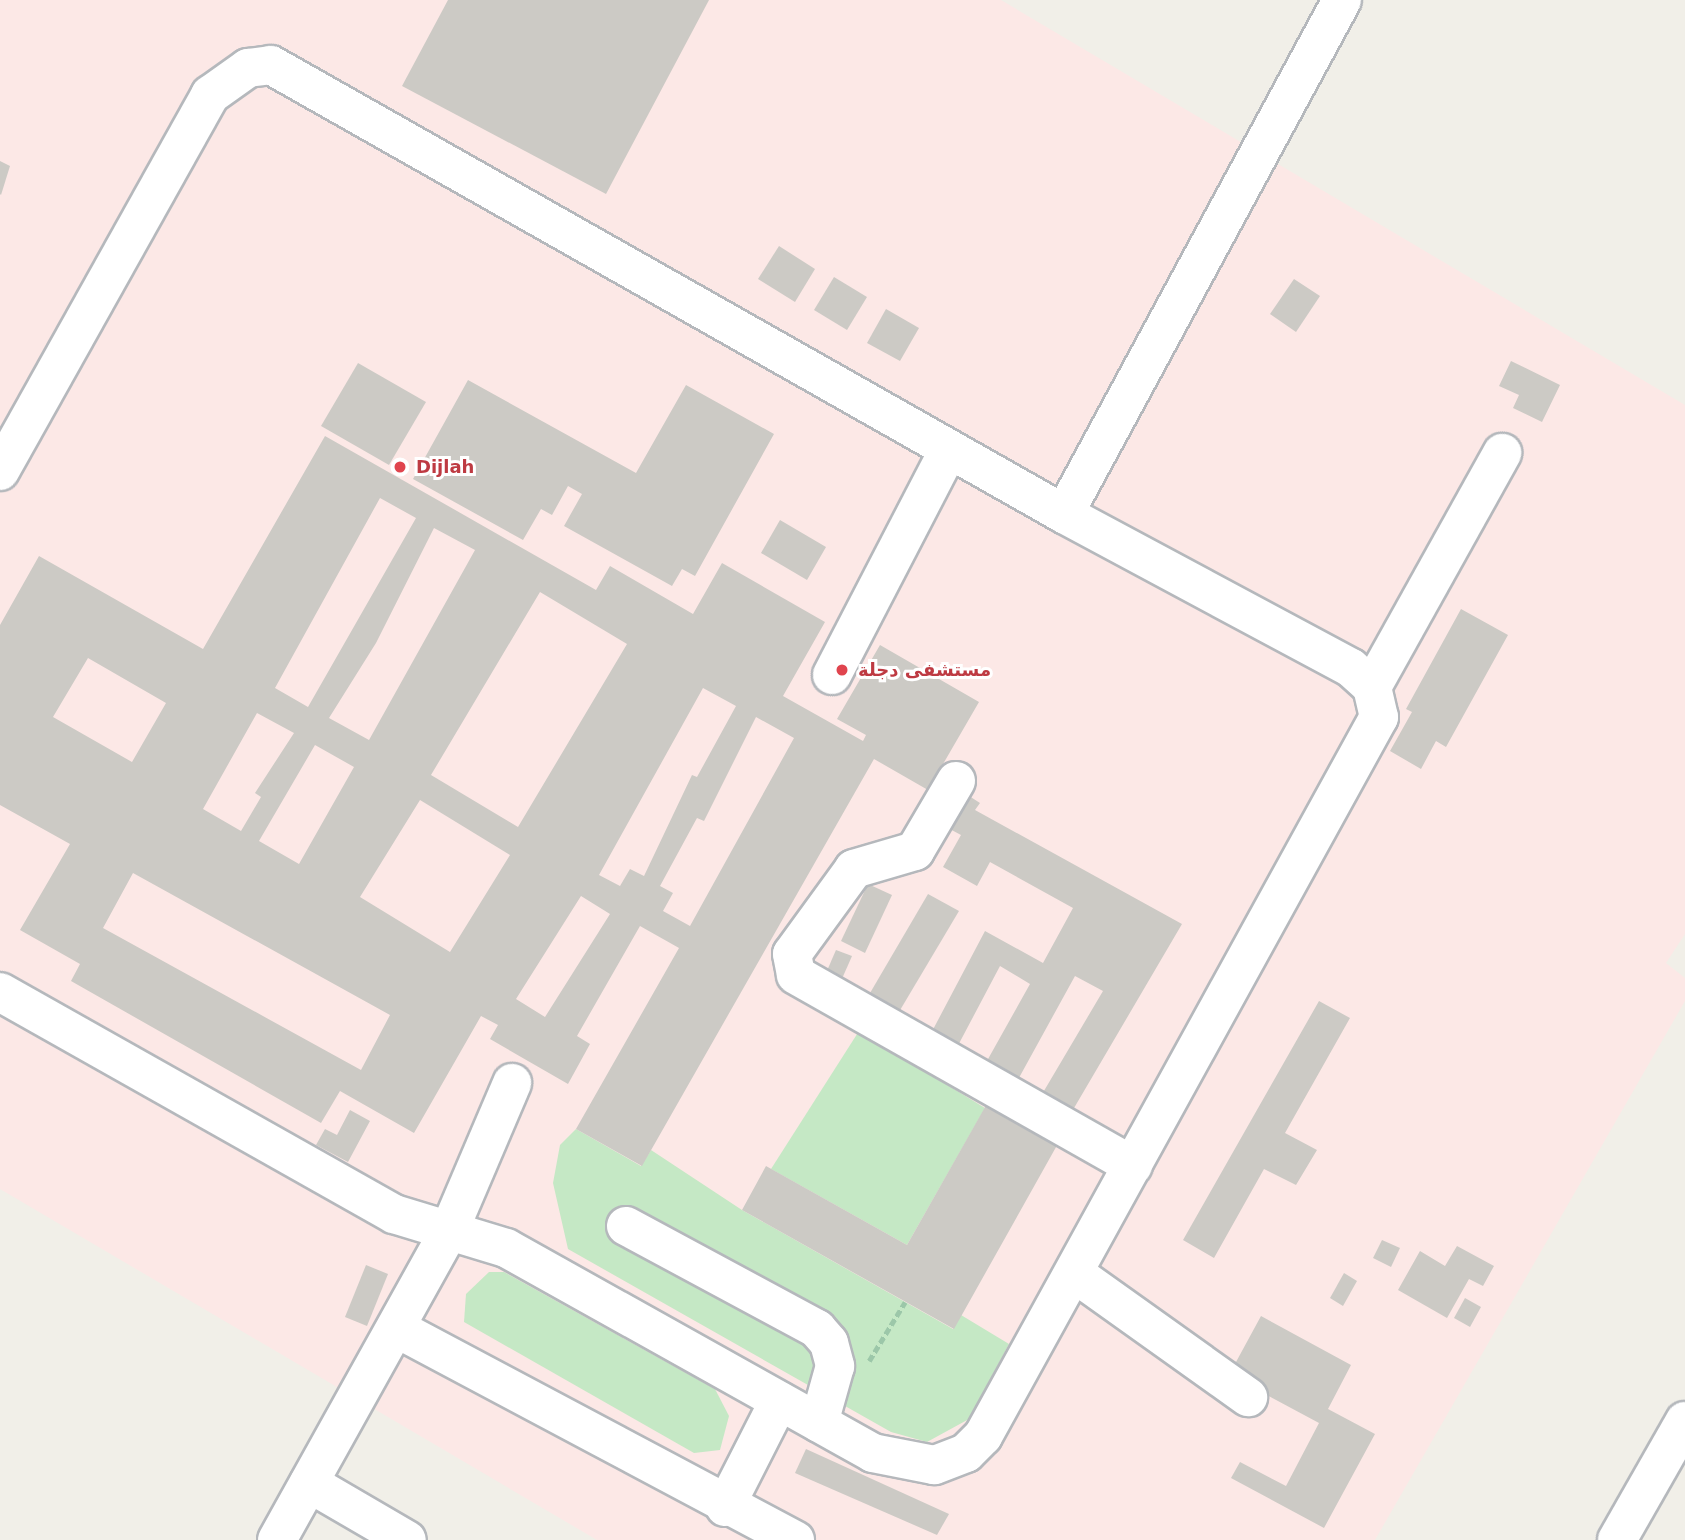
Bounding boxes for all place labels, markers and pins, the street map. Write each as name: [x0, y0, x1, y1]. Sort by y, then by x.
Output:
place label: Dijlah: [416, 456, 474, 478]
marker: Dijlah: [390, 457, 410, 477]
place label: مستشفى دجلة: [858, 659, 991, 681]
marker: مستشفى دجلة: [832, 660, 852, 680]

